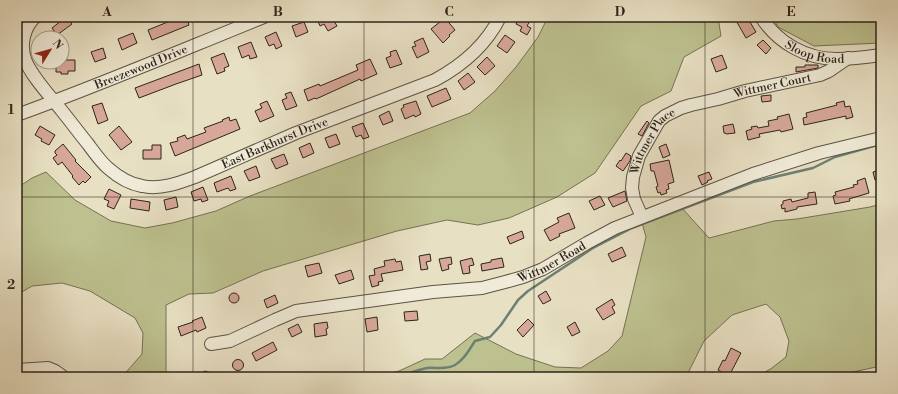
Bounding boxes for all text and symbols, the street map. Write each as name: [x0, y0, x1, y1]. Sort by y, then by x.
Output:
text: A: [101, 4, 112, 20]
text: B: [273, 4, 283, 20]
text: C: [444, 4, 454, 20]
text: D: [615, 4, 625, 20]
text: E: [786, 4, 796, 20]
north arrow: [30, 30, 70, 70]
text: N: [49, 37, 66, 53]
street label: Sloop Road: [782, 37, 844, 67]
street label: Breezewood Drive: [91, 41, 190, 93]
street label: Wittmer Court: [731, 69, 813, 102]
text: 1: [8, 102, 15, 118]
street label: Wittmer Place: [626, 105, 678, 177]
street label: East Barkhurst Drive: [219, 114, 330, 172]
street label: Wittmer Road: [515, 238, 588, 286]
text: 2: [7, 277, 15, 293]

